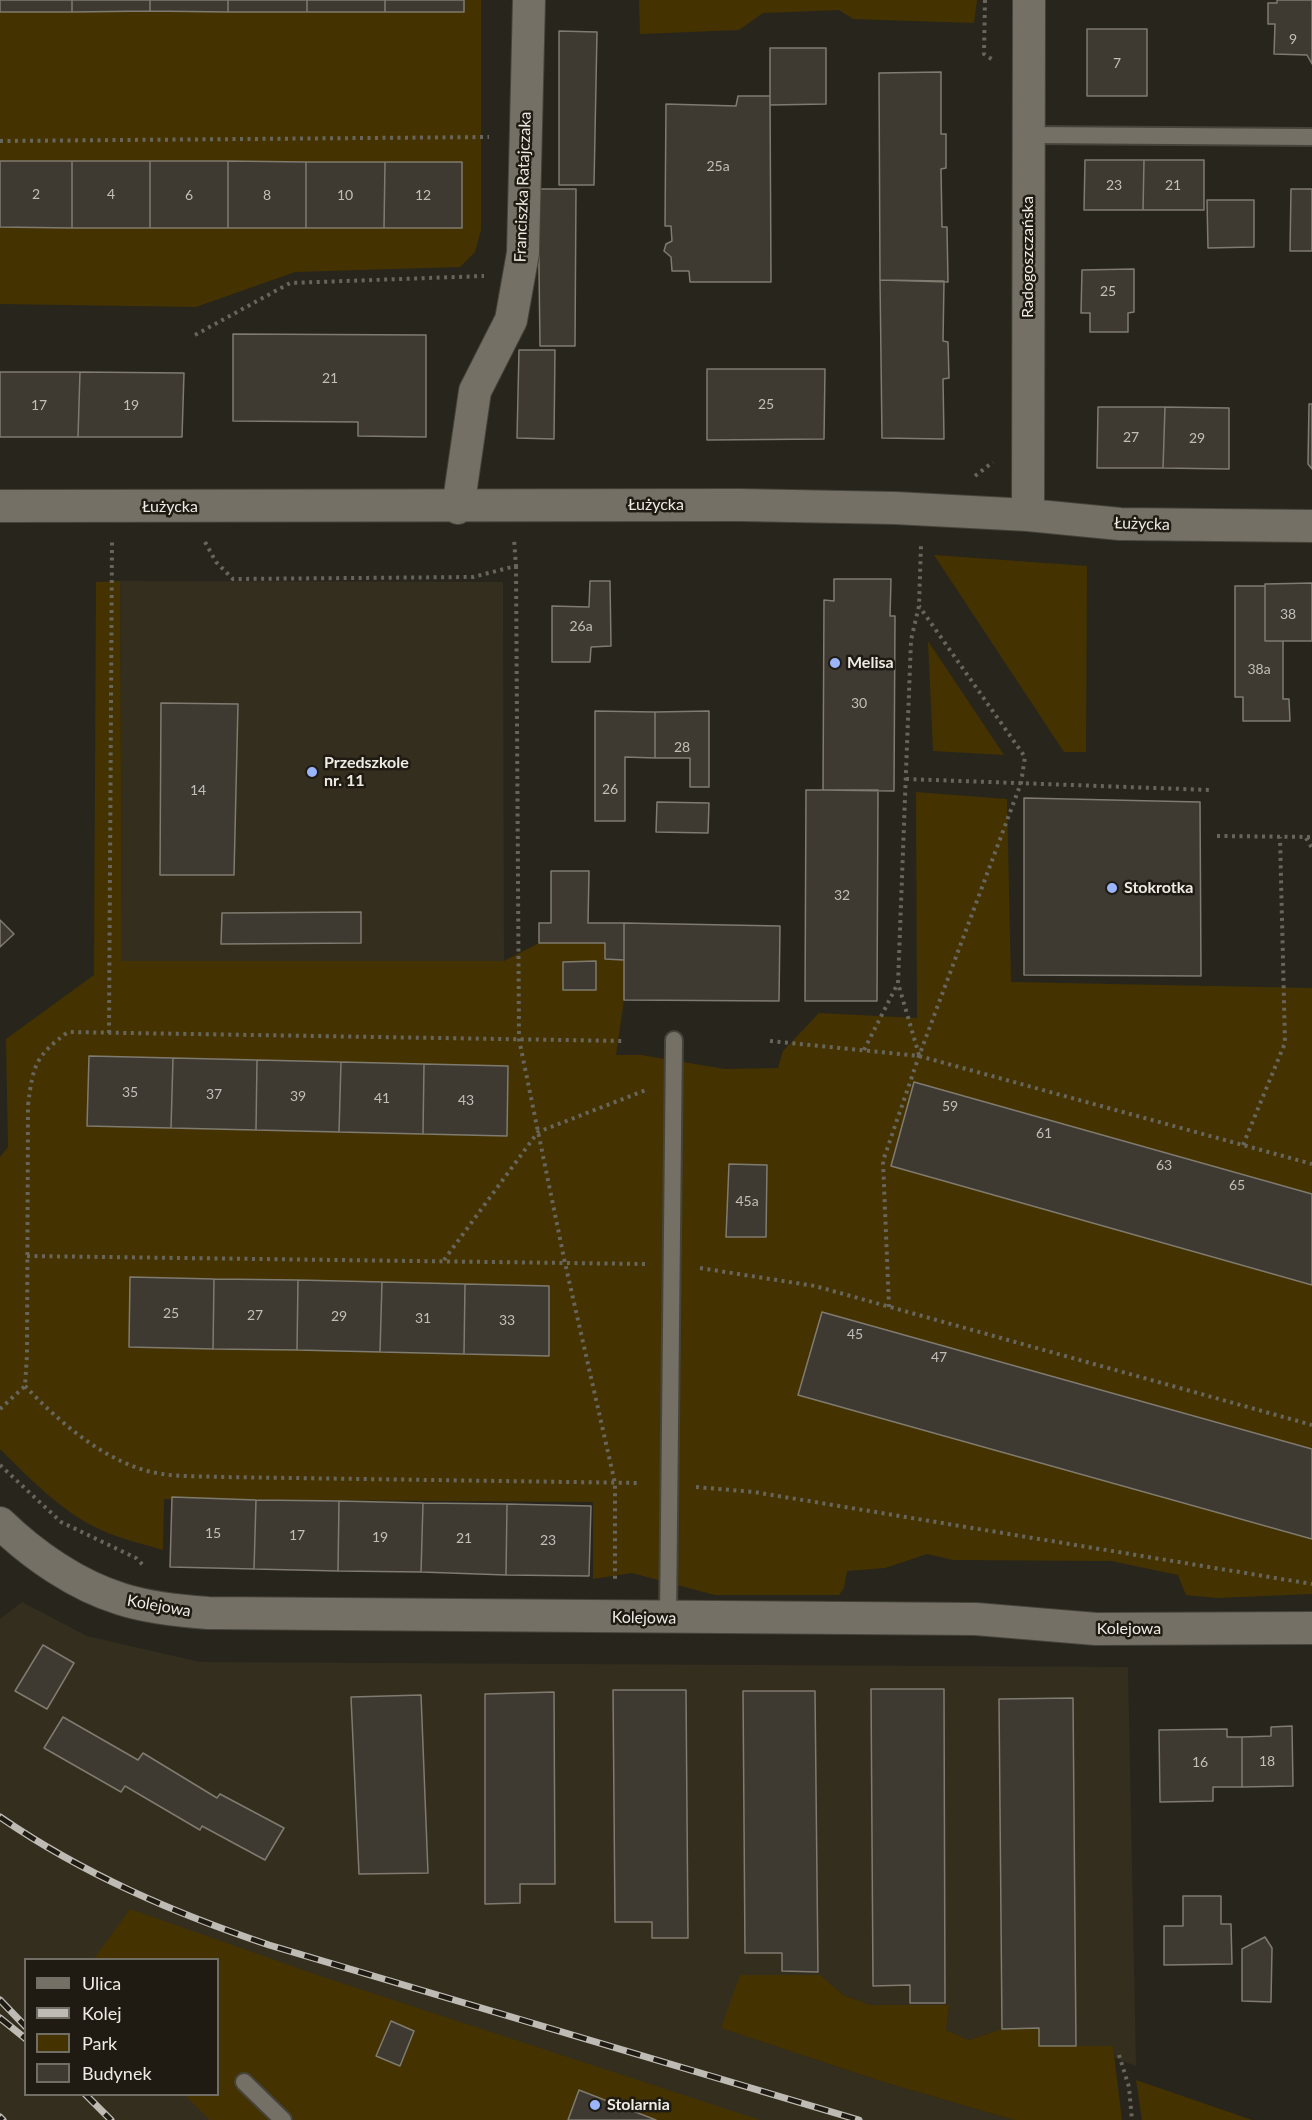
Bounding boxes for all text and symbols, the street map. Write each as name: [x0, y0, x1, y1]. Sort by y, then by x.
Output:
house number: 9: [1289, 31, 1297, 47]
house number: 7: [1113, 55, 1121, 71]
street label: Franciszka Ratajczaka: [511, 111, 535, 263]
house number: 25a: [706, 158, 730, 174]
house number: 23: [1106, 177, 1122, 193]
house number: 21: [1165, 177, 1181, 193]
house number: 2: [32, 186, 40, 202]
house number: 4: [107, 186, 115, 202]
house number: 6: [185, 187, 193, 203]
house number: 8: [263, 187, 271, 203]
house number: 10: [337, 187, 353, 203]
house number: 12: [415, 187, 431, 203]
street label: Radogoszczańska: [1018, 196, 1038, 318]
house number: 25: [1100, 283, 1116, 299]
house number: 21: [322, 370, 338, 386]
house number: 25: [758, 396, 774, 412]
house number: 17: [31, 397, 47, 413]
house number: 19: [123, 397, 139, 413]
house number: 27: [1123, 429, 1139, 445]
house number: 29: [1189, 430, 1205, 446]
street label: Łużycka: [628, 495, 684, 515]
street label: Łużycka: [142, 497, 198, 517]
street label: Łużycka: [1114, 513, 1170, 535]
house number: 38: [1280, 606, 1296, 622]
house number: 26a: [569, 618, 593, 634]
place label: Melisa: [847, 653, 894, 673]
marker: Melisa: [828, 656, 842, 670]
house number: 38a: [1247, 661, 1271, 677]
house number: 30: [851, 695, 867, 711]
house number: 28: [674, 739, 690, 755]
place label: Przedszkole nr. 11: [324, 753, 409, 791]
marker: Przedszkole nr. 11: [305, 765, 319, 779]
house number: 26: [602, 781, 618, 797]
house number: 14: [190, 782, 206, 798]
place label: Stokrotka: [1124, 878, 1193, 898]
marker: Stokrotka: [1105, 881, 1119, 895]
house number: 32: [834, 887, 850, 903]
house number: 35: [122, 1084, 138, 1100]
house number: 37: [206, 1086, 222, 1102]
house number: 39: [290, 1088, 306, 1104]
house number: 41: [374, 1090, 390, 1106]
house number: 43: [458, 1092, 474, 1108]
house number: 59: [942, 1098, 958, 1114]
house number: 61: [1036, 1125, 1052, 1141]
house number: 63: [1156, 1157, 1172, 1173]
house number: 65: [1229, 1177, 1245, 1193]
house number: 45a: [735, 1193, 759, 1209]
house number: 25: [163, 1305, 179, 1321]
house number: 27: [247, 1307, 263, 1323]
house number: 29: [331, 1308, 347, 1324]
house number: 31: [415, 1310, 431, 1326]
house number: 33: [499, 1312, 515, 1328]
house number: 45: [847, 1326, 863, 1342]
house number: 47: [931, 1349, 947, 1365]
house number: 15: [205, 1525, 221, 1541]
house number: 17: [289, 1527, 305, 1543]
house number: 19: [372, 1529, 388, 1545]
house number: 21: [456, 1530, 472, 1546]
house number: 23: [540, 1532, 556, 1548]
street label: Kolejowa: [126, 1591, 192, 1621]
street label: Kolejowa: [612, 1608, 676, 1628]
street label: Kolejowa: [1097, 1619, 1161, 1639]
house number: 18: [1259, 1753, 1275, 1769]
house number: 16: [1192, 1754, 1208, 1770]
legend: [24, 1958, 219, 2096]
text: Ulica: [82, 1972, 121, 1994]
text: Kolej: [82, 2002, 122, 2024]
text: Park: [82, 2032, 117, 2054]
text: Budynek: [82, 2062, 152, 2084]
place label: Stolarnia: [607, 2095, 670, 2115]
marker: Stolarnia: [588, 2098, 602, 2112]

